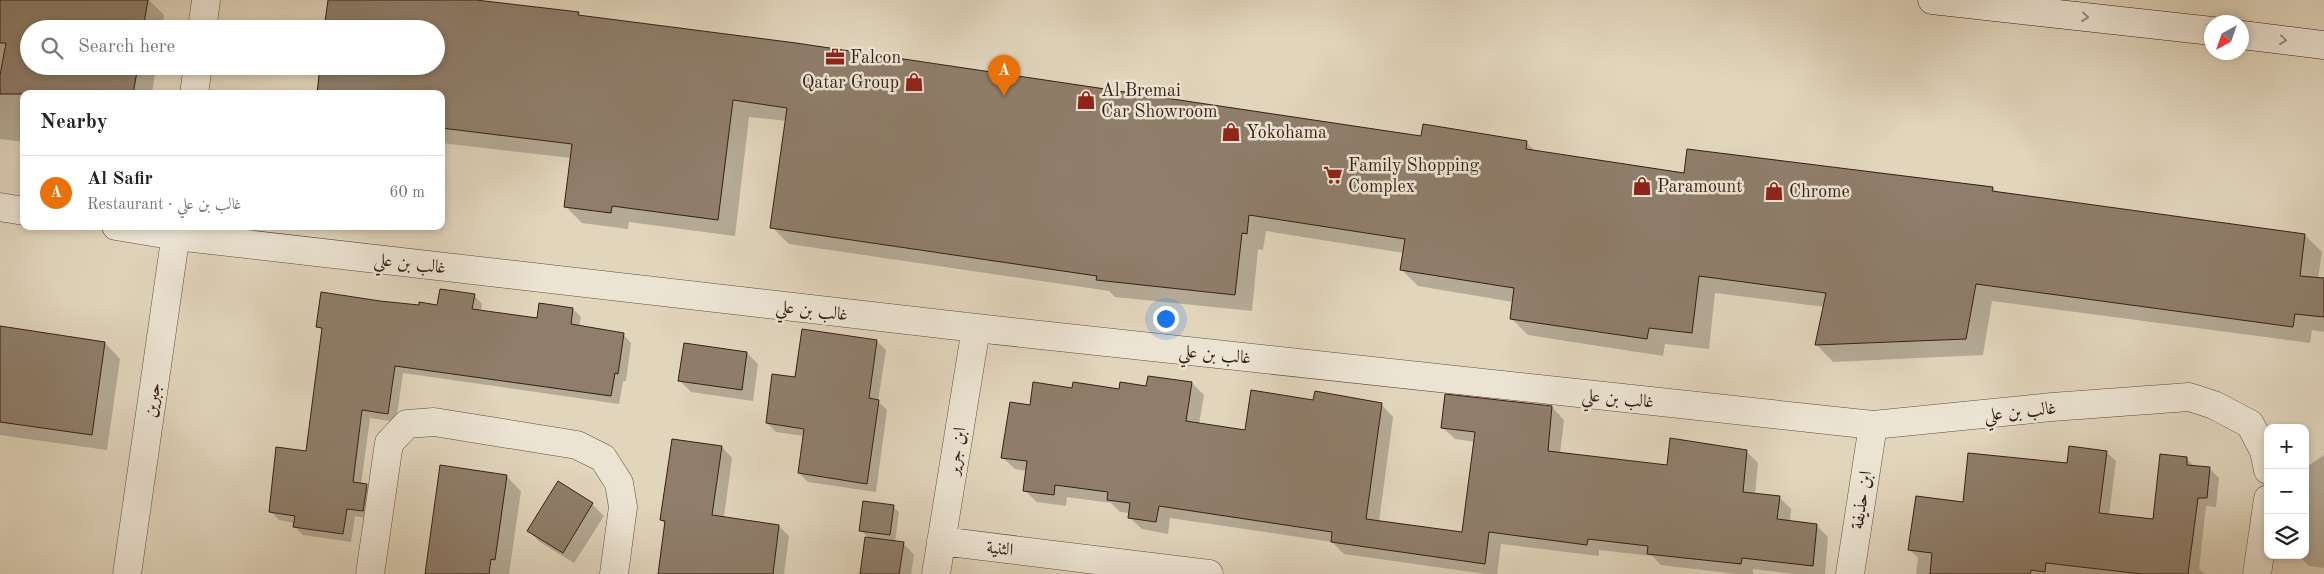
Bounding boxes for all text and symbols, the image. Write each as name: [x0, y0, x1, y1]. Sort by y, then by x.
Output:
one-way arrow: [2081, 11, 2089, 22]
north arrow: [2204, 15, 2249, 60]
search box: [20, 20, 445, 75]
icon: search: [38, 34, 66, 62]
one-way arrow: [2279, 34, 2287, 45]
text: Search here: [78, 38, 175, 57]
office icon: Falcon: [824, 46, 846, 68]
place label: Falcon: [850, 49, 902, 67]
pin: A: [988, 55, 1020, 96]
shop icon: Qatar Group: [903, 71, 925, 93]
place label: Qatar Group: [802, 74, 899, 92]
place label: Al Bremai Car Showroom: [1101, 82, 1217, 121]
shop icon: Al Bremai Car Showroom: [1075, 89, 1097, 111]
text: Nearby: [40, 112, 108, 133]
shop icon: Yokohama: [1220, 121, 1242, 143]
place label: Yokohama: [1246, 124, 1327, 142]
place label: Family Shopping Complex: [1348, 157, 1480, 196]
supermarket icon: Family Shopping Complex: [1322, 164, 1344, 186]
text: Al Safir: [87, 170, 153, 189]
shop icon: Paramount: [1631, 175, 1653, 197]
place label: Paramount: [1657, 178, 1742, 196]
shop icon: Chrome: [1763, 180, 1785, 202]
place label: Chrome: [1789, 183, 1850, 201]
text: A: [50, 185, 62, 201]
text: 60 m: [389, 185, 425, 201]
text: Restaurant · غالب بن علي: [87, 197, 242, 213]
street label: غالب بن علي: [372, 251, 447, 284]
street label: غالب بن علي: [774, 298, 849, 331]
your location: [1153, 306, 1179, 332]
street label: غالب بن علي: [1177, 342, 1252, 375]
street label: جبرين: [142, 382, 165, 419]
street label: غالب بن علي: [1580, 386, 1655, 419]
street label: غالب بن علي: [1983, 399, 2058, 432]
map controls: [2264, 424, 2309, 559]
button: +: [2264, 424, 2309, 469]
street label: ابن جرير: [944, 426, 971, 479]
button: −: [2264, 469, 2309, 514]
street label: ابن حذيفة: [1848, 470, 1876, 531]
button: layers: [2264, 514, 2309, 559]
street label: الثنية: [985, 538, 1014, 560]

